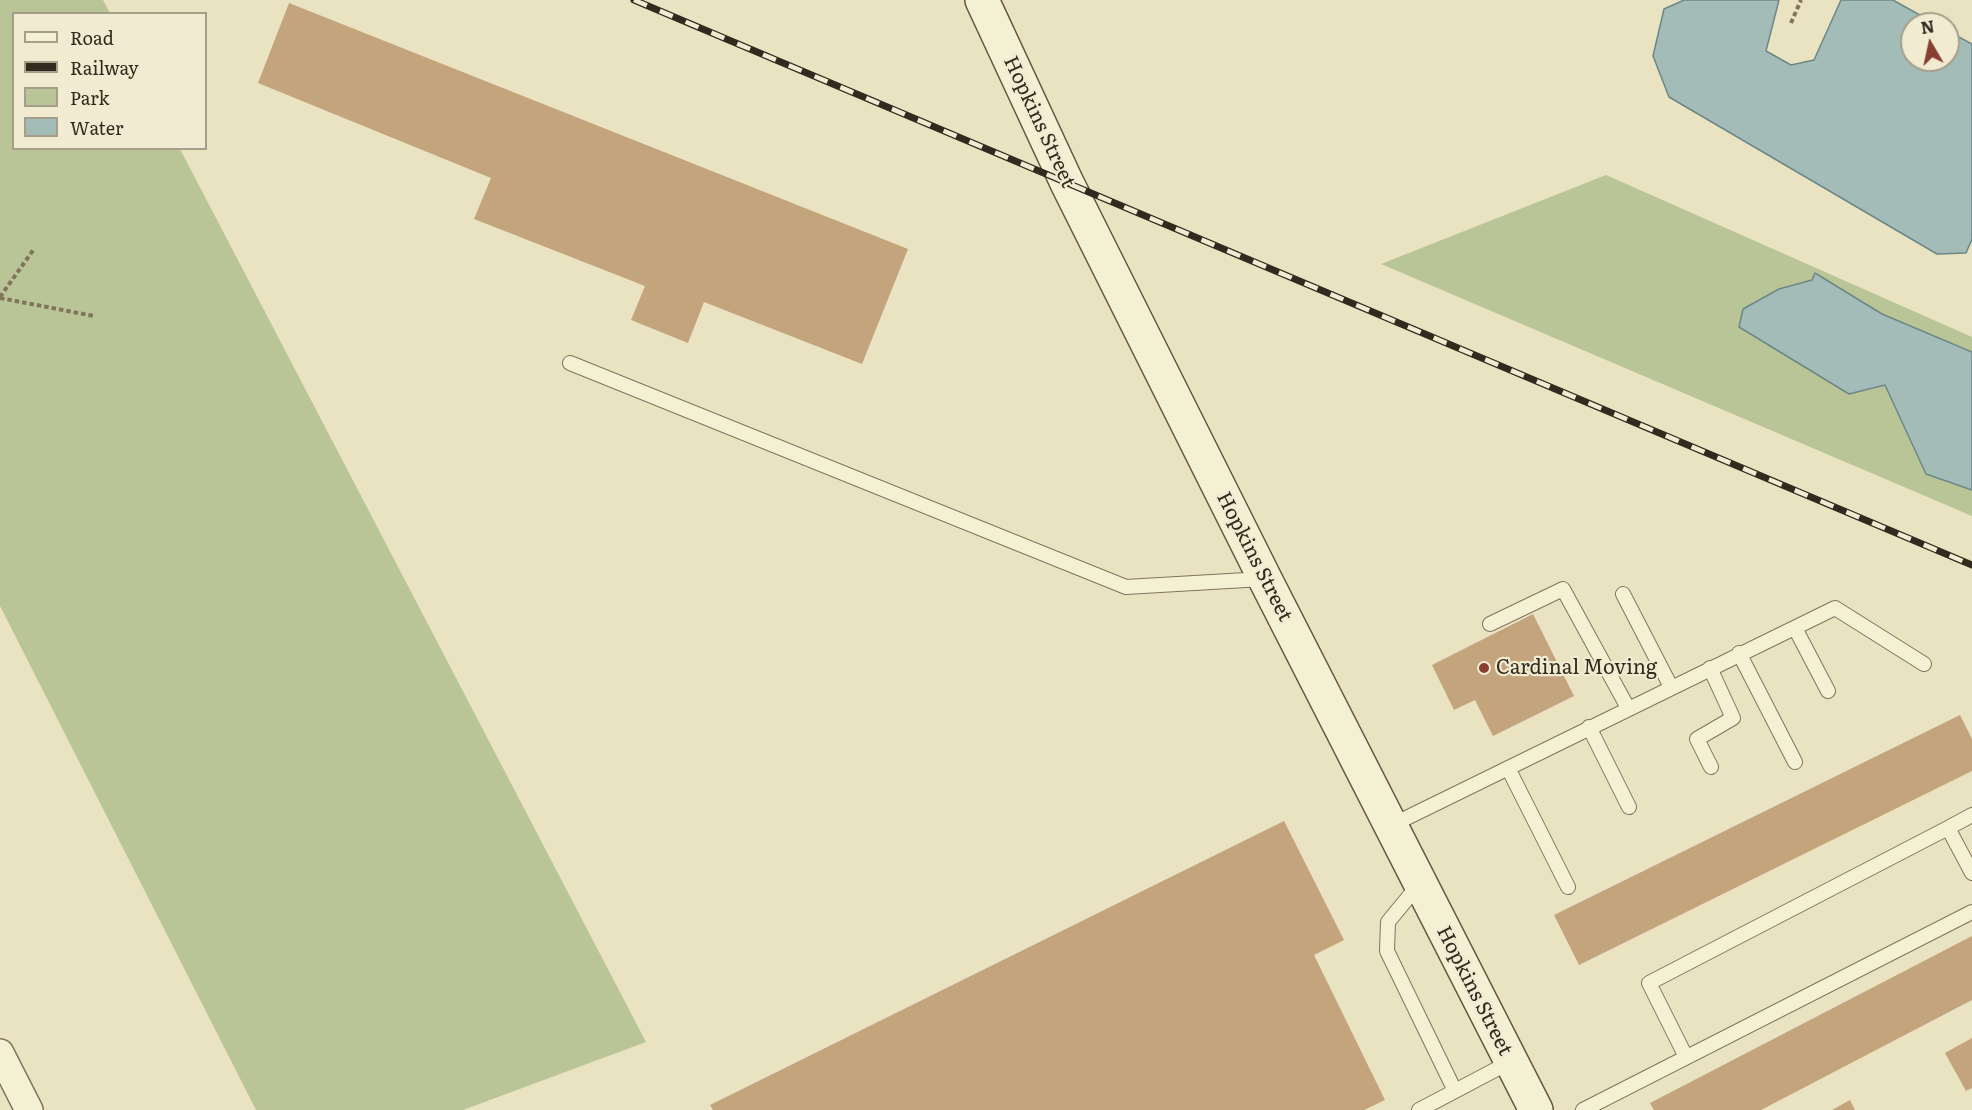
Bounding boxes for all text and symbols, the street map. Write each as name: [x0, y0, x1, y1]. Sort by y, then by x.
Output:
legend: [12, 12, 207, 150]
north arrow: [1900, 12, 1960, 72]
text: N: [1919, 13, 1936, 39]
text: Road: [70, 24, 114, 51]
street label: Hopkins Street: [998, 52, 1080, 192]
text: Railway: [70, 54, 139, 81]
text: Park: [70, 84, 109, 111]
text: Water: [70, 114, 123, 141]
street label: Hopkins Street: [1211, 488, 1297, 626]
place label: Cardinal Moving: [1496, 656, 1657, 680]
marker: Cardinal Moving: [1477, 661, 1491, 675]
street label: Hopkins Street: [1431, 922, 1517, 1060]

